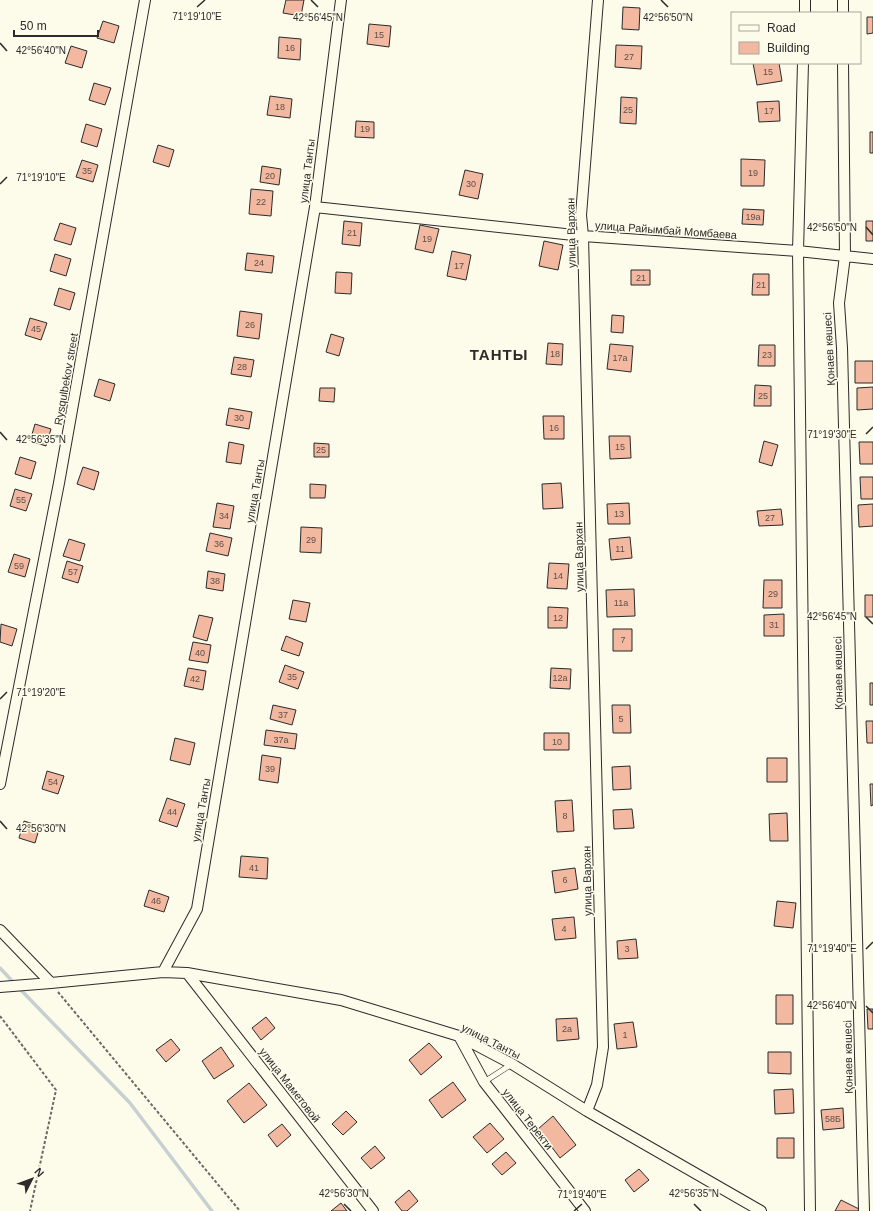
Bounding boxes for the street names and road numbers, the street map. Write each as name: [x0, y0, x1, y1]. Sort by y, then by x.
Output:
street label: улица Танты: [297, 138, 317, 204]
street label: улица Вархан: [564, 198, 578, 268]
street label: улица Райымбай Момбаева: [595, 219, 738, 241]
street label: Қонаев көшесі: [821, 312, 837, 386]
street label: Rysqulbekov street: [52, 332, 80, 426]
street label: улица Танты: [243, 458, 267, 524]
street label: улица Вархан: [572, 522, 586, 592]
street label: Қонаев көшесі: [831, 636, 845, 710]
street label: улица Танты: [189, 777, 213, 843]
street label: улица Вархан: [580, 846, 594, 916]
street label: Қонаев көшесі: [841, 1020, 855, 1094]
street label: улица Танты: [459, 1021, 523, 1061]
street label: улица Маметовой: [257, 1045, 323, 1125]
street label: улица Теректи: [501, 1086, 555, 1152]

